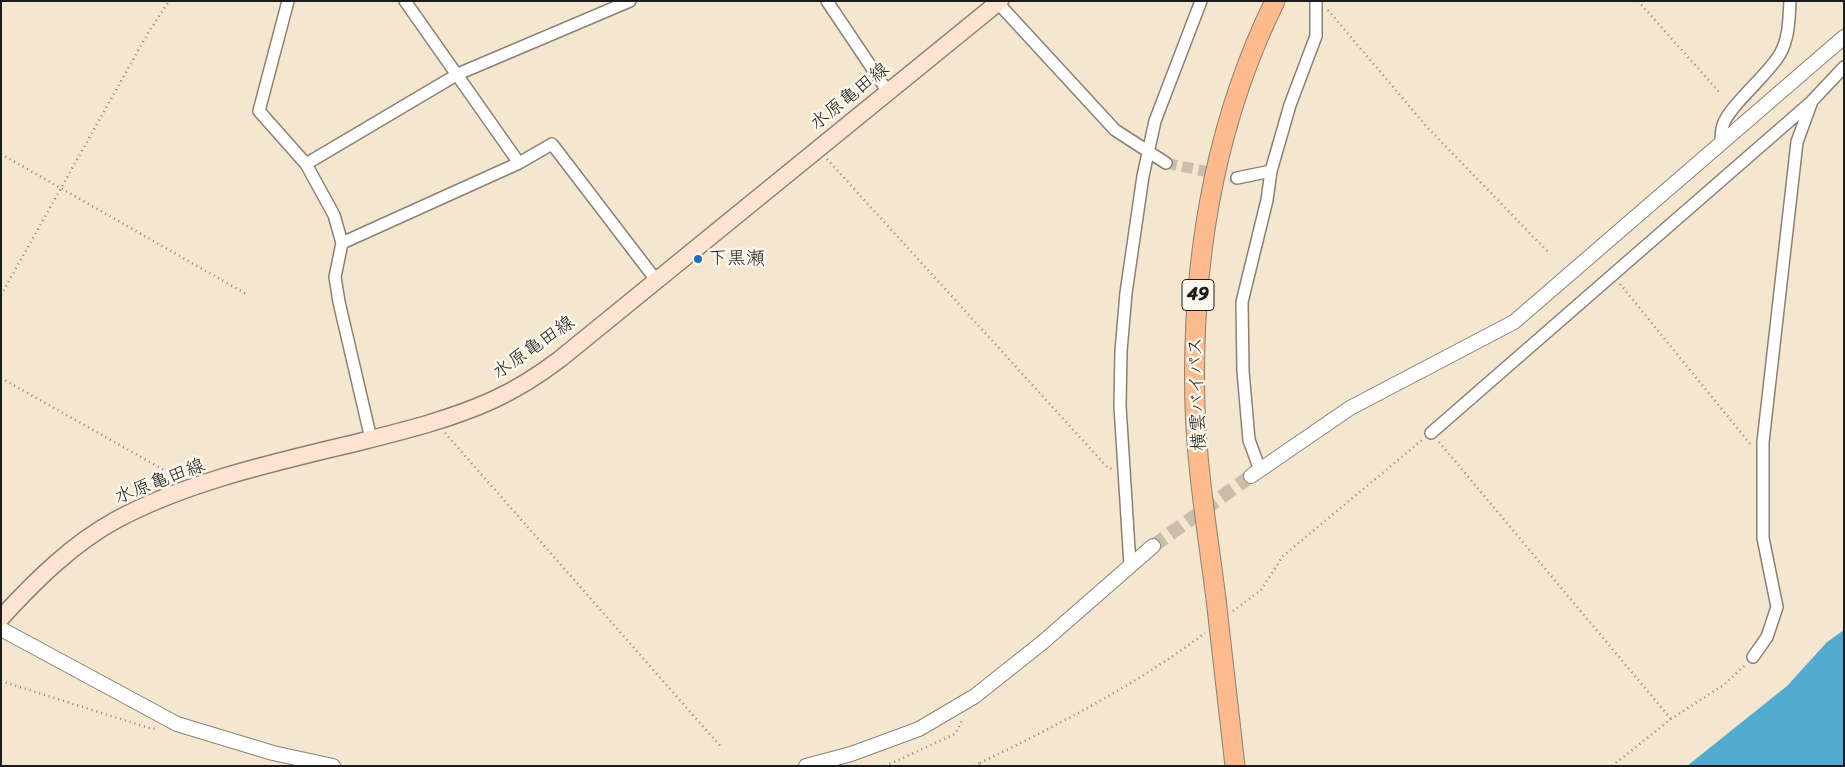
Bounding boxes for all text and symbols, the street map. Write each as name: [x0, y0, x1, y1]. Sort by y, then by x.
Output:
street label: 水原亀田線: [806, 58, 894, 136]
place label: 下黒瀬: [708, 248, 765, 270]
marker: 下黒瀬: [692, 253, 704, 265]
road number: 49: [1182, 280, 1214, 310]
street label: 水原亀田線: [489, 311, 579, 385]
street label: 横雲バイパス: [1185, 337, 1211, 451]
street label: 水原亀田線: [112, 454, 208, 510]

